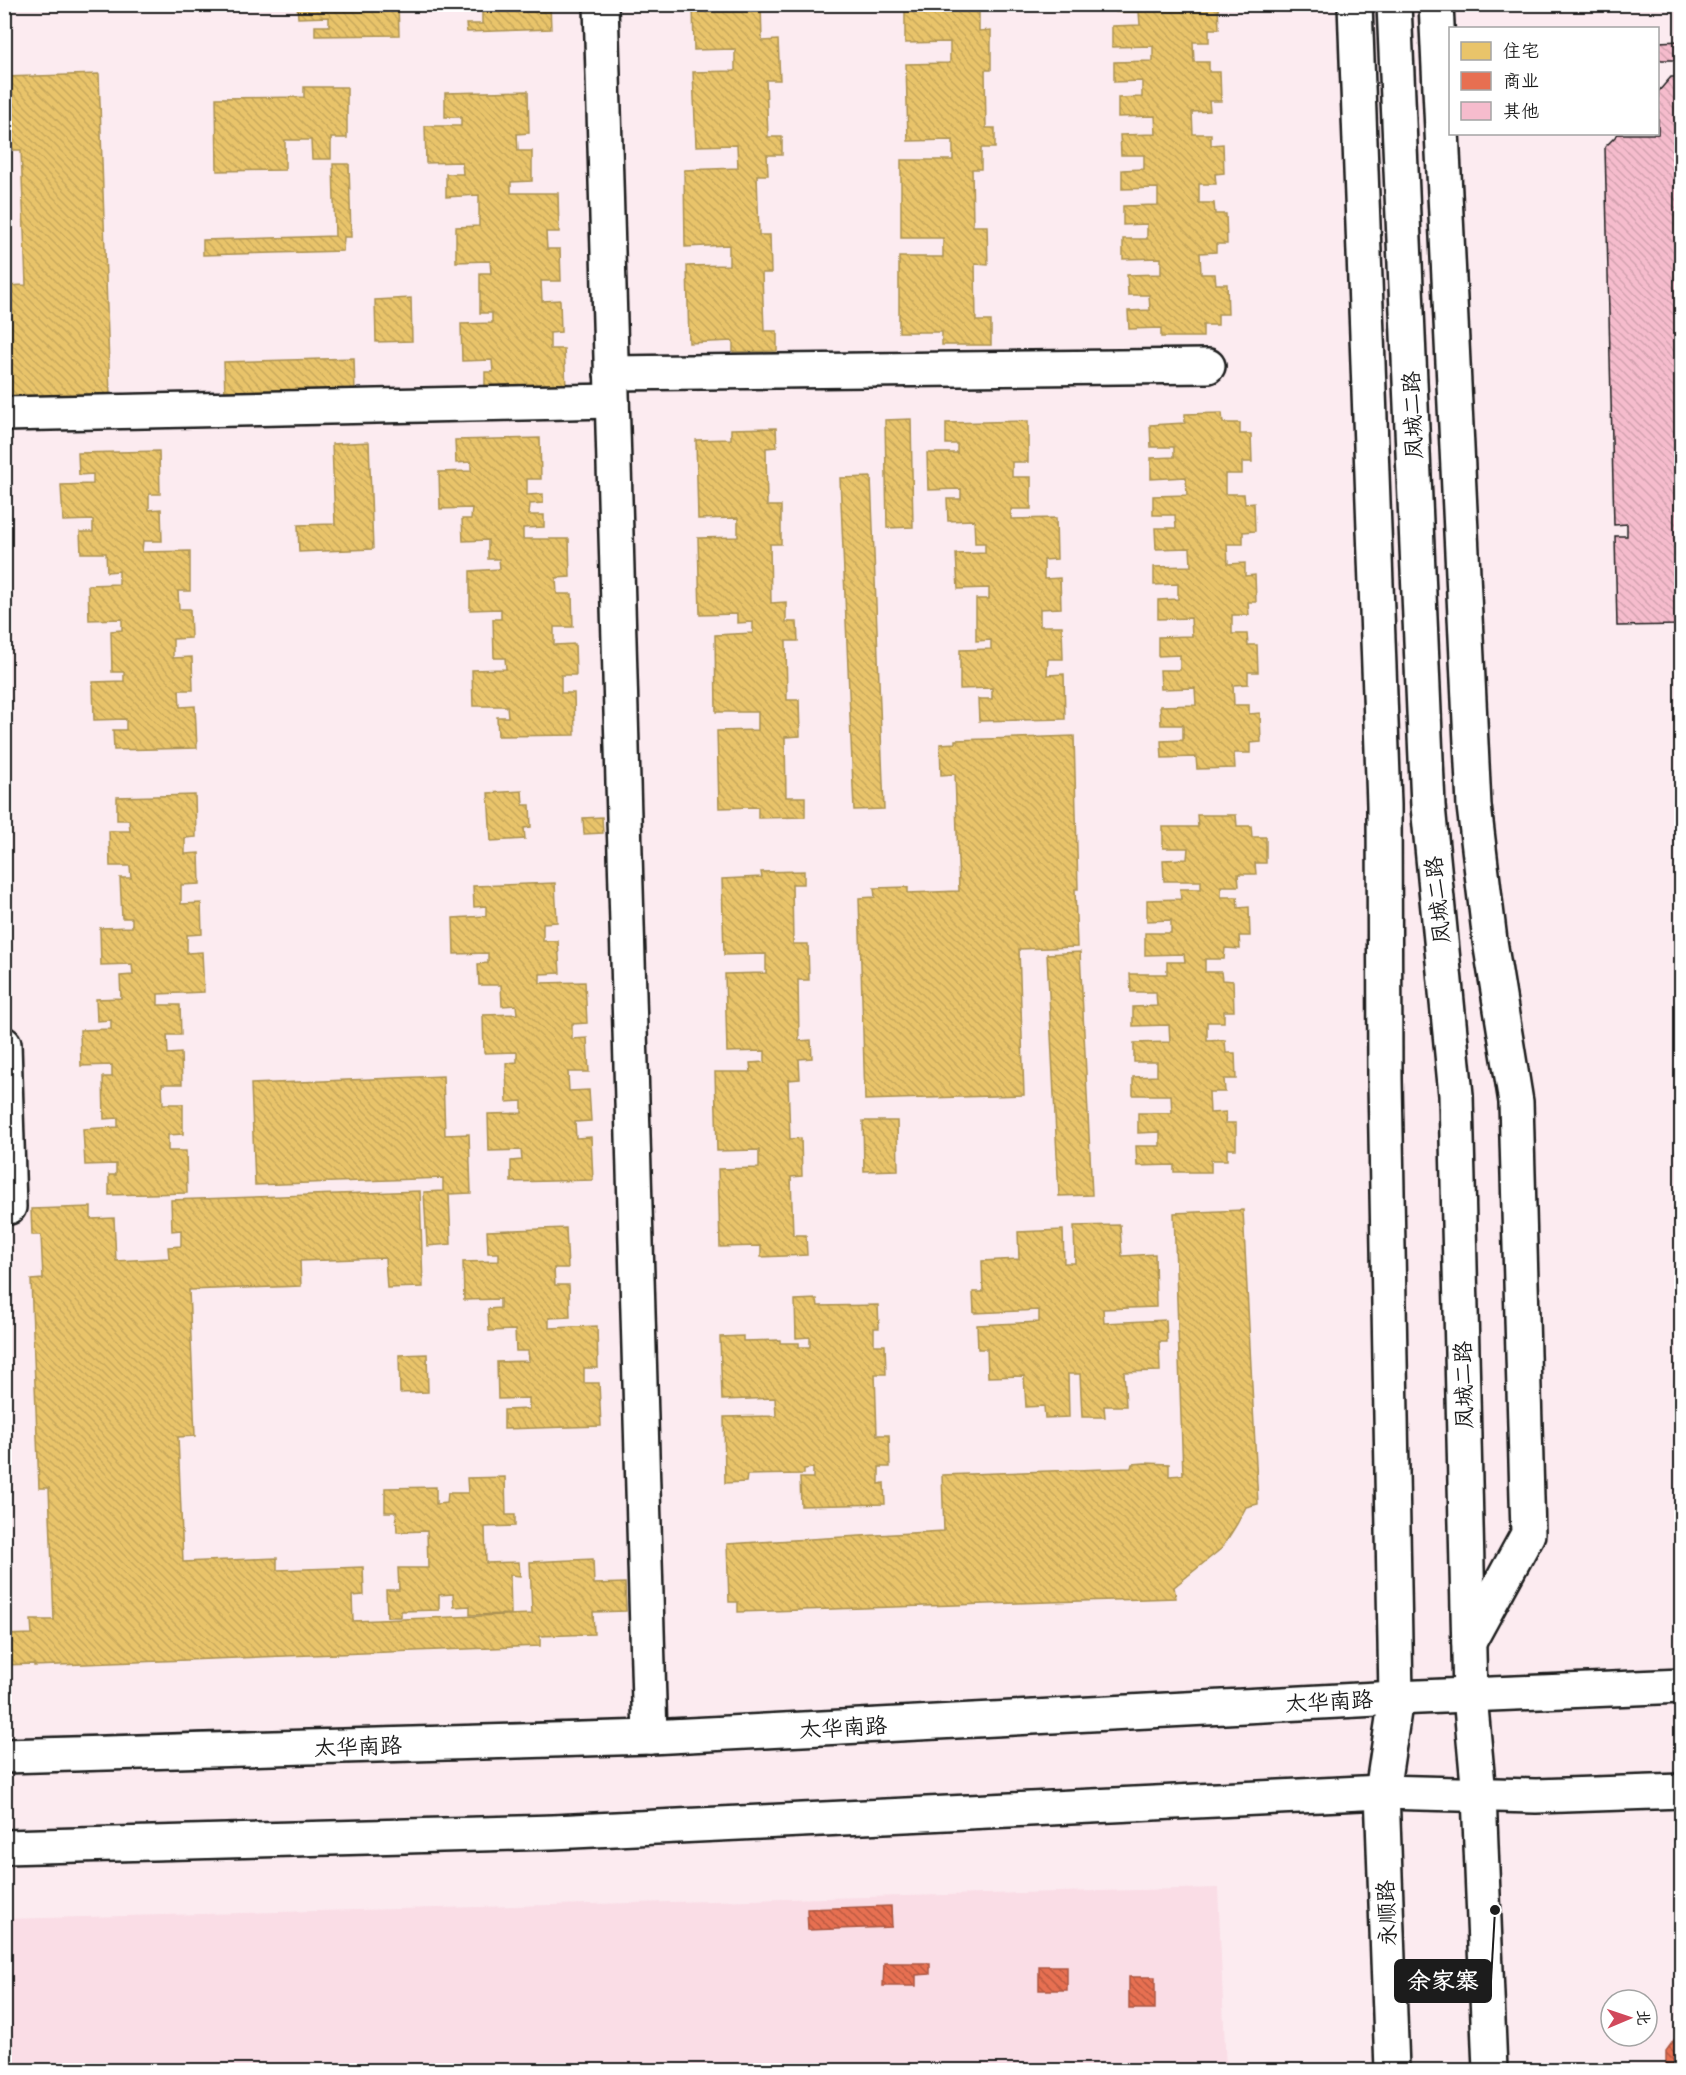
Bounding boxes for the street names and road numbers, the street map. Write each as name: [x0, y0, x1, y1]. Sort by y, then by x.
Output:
street label: 凤城二路: [1396, 370, 1431, 459]
street label: 凤城二路: [1418, 854, 1459, 945]
street label: 凤城二路: [1448, 1341, 1481, 1429]
street label: 太华南路: [1284, 1685, 1374, 1720]
street label: 太华南路: [798, 1711, 888, 1746]
street label: 太华南路: [314, 1730, 403, 1765]
street label: 永顺路: [1371, 1879, 1404, 1946]

